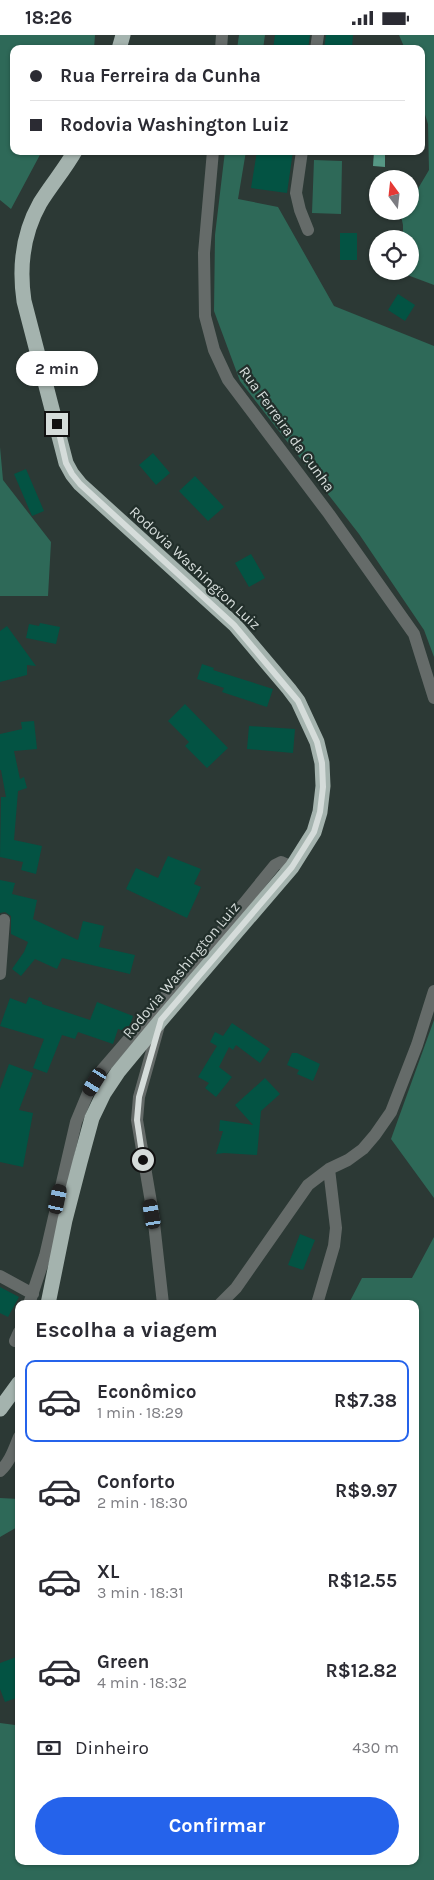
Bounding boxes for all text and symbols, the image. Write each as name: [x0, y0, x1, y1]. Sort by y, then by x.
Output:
text: 18:26: [25, 7, 72, 29]
text: Rua Ferreira da Cunha: [60, 65, 261, 87]
text: Rodovia Washington Luiz: [60, 114, 289, 136]
north arrow: [369, 170, 419, 220]
map controls: [369, 170, 419, 280]
button: locate: [369, 230, 419, 280]
callout: 2 min: [16, 351, 98, 387]
text: 2 min: [35, 359, 79, 378]
street label: Rua Ferreira da Cunha: [235, 363, 339, 495]
route end: [46, 413, 68, 435]
street label: Rodovia Washington Luiz: [126, 503, 264, 633]
street label: Rodovia Washington Luiz: [119, 898, 243, 1042]
car: [80, 1065, 109, 1099]
route start: [132, 1149, 154, 1171]
car: [47, 1183, 68, 1215]
car: [142, 1198, 161, 1230]
text: Escolha a viagem: [35, 1317, 218, 1343]
icon: car: [37, 1379, 82, 1424]
text: Econômico: [97, 1381, 197, 1403]
text: R$7.38: [334, 1390, 397, 1412]
text: 1 min · 18:29: [97, 1403, 183, 1422]
icon: car: [37, 1469, 82, 1514]
text: Conforto: [97, 1471, 175, 1493]
text: R$9.97: [335, 1480, 397, 1502]
text: 2 min · 18:30: [97, 1493, 188, 1512]
icon: car: [37, 1559, 82, 1604]
text: XL: [97, 1561, 119, 1583]
text: R$12.55: [327, 1570, 397, 1592]
text: 3 min · 18:31: [97, 1583, 184, 1602]
icon: car: [37, 1649, 82, 1694]
text: Green: [97, 1651, 149, 1673]
text: R$12.82: [326, 1660, 397, 1682]
text: 4 min · 18:32: [97, 1673, 187, 1692]
icon: cash: [35, 1734, 63, 1762]
text: Dinheiro: [75, 1737, 149, 1759]
text: 430 m: [352, 1738, 399, 1757]
button: Confirmar: [35, 1797, 399, 1855]

